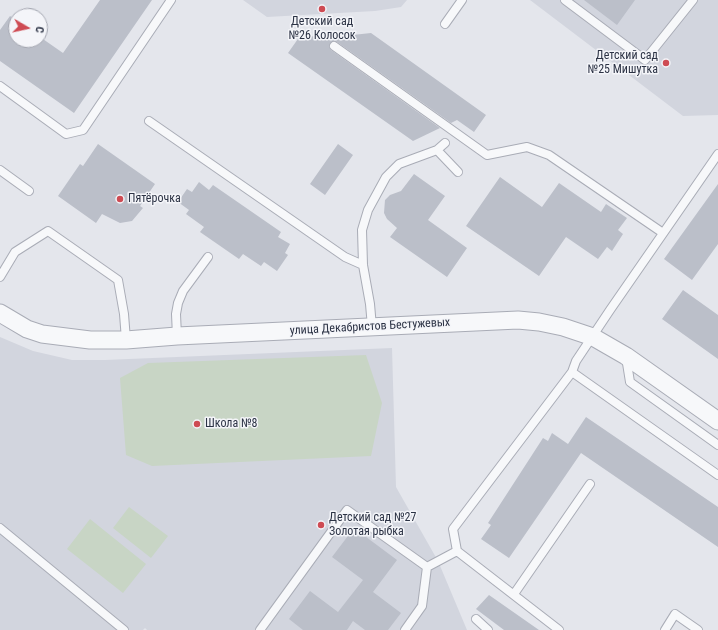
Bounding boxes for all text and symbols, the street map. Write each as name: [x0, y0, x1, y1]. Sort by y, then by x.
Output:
marker: Детский сад №26 Колосок: [317, 4, 327, 14]
north arrow: [8, 8, 48, 48]
place label: Детский сад №26 Колосок: [288, 15, 356, 43]
text: С: [32, 26, 46, 34]
place label: Детский сад №25 Мишутка: [588, 49, 658, 77]
marker: Детский сад №25 Мишутка: [661, 58, 671, 68]
place label: Пятёрочка: [128, 192, 181, 206]
marker: Пятёрочка: [115, 194, 125, 204]
street label: улица Декабристов Бестужевых: [289, 316, 451, 338]
place label: Школа №8: [205, 417, 258, 431]
marker: Школа №8: [192, 419, 202, 429]
place label: Детский сад №27 Золотая рыбка: [329, 511, 416, 539]
marker: Детский сад №27 Золотая рыбка: [316, 520, 326, 530]

